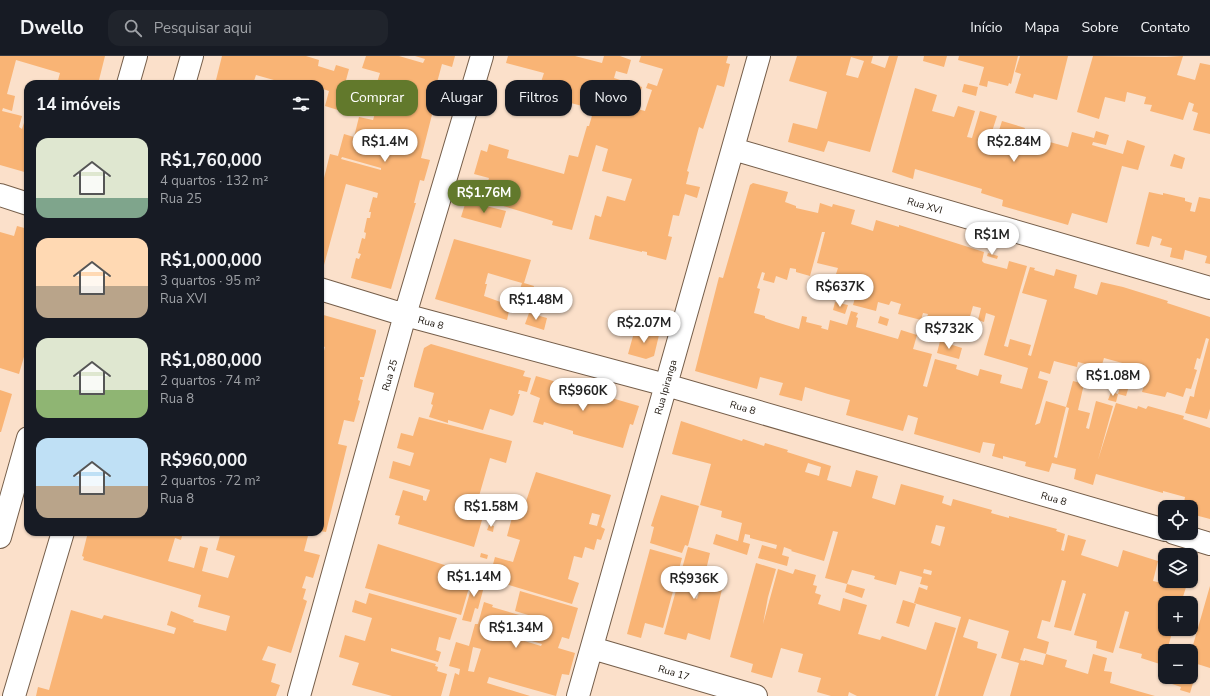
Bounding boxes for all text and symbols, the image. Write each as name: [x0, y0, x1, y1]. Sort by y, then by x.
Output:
search box: [108, 10, 388, 46]
text: Dwello: [20, 15, 84, 41]
icon: search: [122, 17, 144, 39]
text: Pesquisar aqui: [154, 18, 252, 38]
text: Início: [970, 18, 1002, 37]
text: Mapa: [1024, 18, 1059, 37]
text: Sobre: [1081, 18, 1118, 37]
text: Contato: [1140, 18, 1190, 37]
chip: Comprar: [336, 80, 418, 116]
chip: Alugar: [426, 80, 497, 116]
chip: Filtros: [505, 80, 572, 116]
chip: Novo: [580, 80, 641, 116]
text: 14 imóveis: [36, 93, 121, 116]
icon: filters: [290, 93, 312, 115]
pin: R$1.4M: [352, 129, 418, 163]
pin: R$2.84M: [977, 129, 1051, 163]
text: R$1.4M: [362, 133, 408, 151]
text: R$2.84M: [987, 133, 1041, 151]
text: R$1,760,000: [160, 149, 262, 172]
icon: home: [68, 154, 116, 202]
text: 4 quartos · 132 m²: [160, 172, 268, 190]
pin: R$1.76M: [447, 180, 521, 214]
text: R$1.76M: [457, 184, 511, 202]
text: Rua 25: [160, 190, 202, 208]
street label: Rua XVI: [905, 194, 944, 218]
pin: R$1M: [968, 222, 1016, 256]
text: R$1M: [974, 226, 1010, 244]
text: R$1,000,000: [160, 249, 262, 272]
icon: home: [68, 254, 116, 302]
text: 3 quartos · 95 m²: [160, 272, 261, 290]
pin: R$637K: [807, 274, 873, 308]
text: R$637K: [816, 278, 864, 296]
pin: R$1.48M: [499, 287, 573, 321]
text: Rua XVI: [160, 290, 207, 308]
text: R$1.48M: [509, 291, 563, 309]
pin: R$2.07M: [607, 310, 681, 344]
street label: Rua 8: [416, 313, 445, 333]
text: R$2.07M: [617, 314, 671, 332]
pin: R$732K: [916, 316, 982, 350]
text: R$732K: [925, 320, 973, 338]
text: R$1,080,000: [160, 349, 262, 372]
icon: home: [68, 354, 116, 402]
street label: Rua 25: [379, 358, 401, 393]
street label: Rua Ipiranga: [651, 358, 680, 416]
pin: R$1.08M: [1076, 363, 1150, 397]
text: R$1.08M: [1086, 367, 1140, 385]
text: 2 quartos · 74 m²: [160, 372, 261, 390]
pin: R$960K: [550, 378, 616, 412]
text: R$960K: [559, 382, 607, 400]
text: Rua 8: [160, 390, 194, 408]
street label: Rua 8: [728, 398, 757, 418]
text: R$960,000: [160, 449, 247, 472]
icon: home: [68, 454, 116, 502]
text: 2 quartos · 72 m²: [160, 472, 261, 490]
street label: Rua 8: [1039, 489, 1068, 509]
text: Rua 8: [160, 490, 194, 508]
pin: R$1.58M: [454, 494, 528, 528]
text: R$1.58M: [464, 498, 518, 516]
map controls: [1158, 500, 1198, 684]
button: locate: [1158, 500, 1198, 540]
button: layers: [1158, 548, 1198, 588]
pin: R$1.14M: [437, 564, 511, 598]
pin: R$936K: [661, 566, 727, 600]
text: R$1.14M: [447, 568, 501, 586]
text: R$936K: [670, 570, 718, 588]
button: +: [1158, 596, 1198, 636]
pin: R$1.34M: [479, 615, 553, 649]
text: R$1.34M: [489, 619, 543, 637]
button: −: [1158, 644, 1198, 684]
street label: Rua 17: [656, 662, 691, 684]

